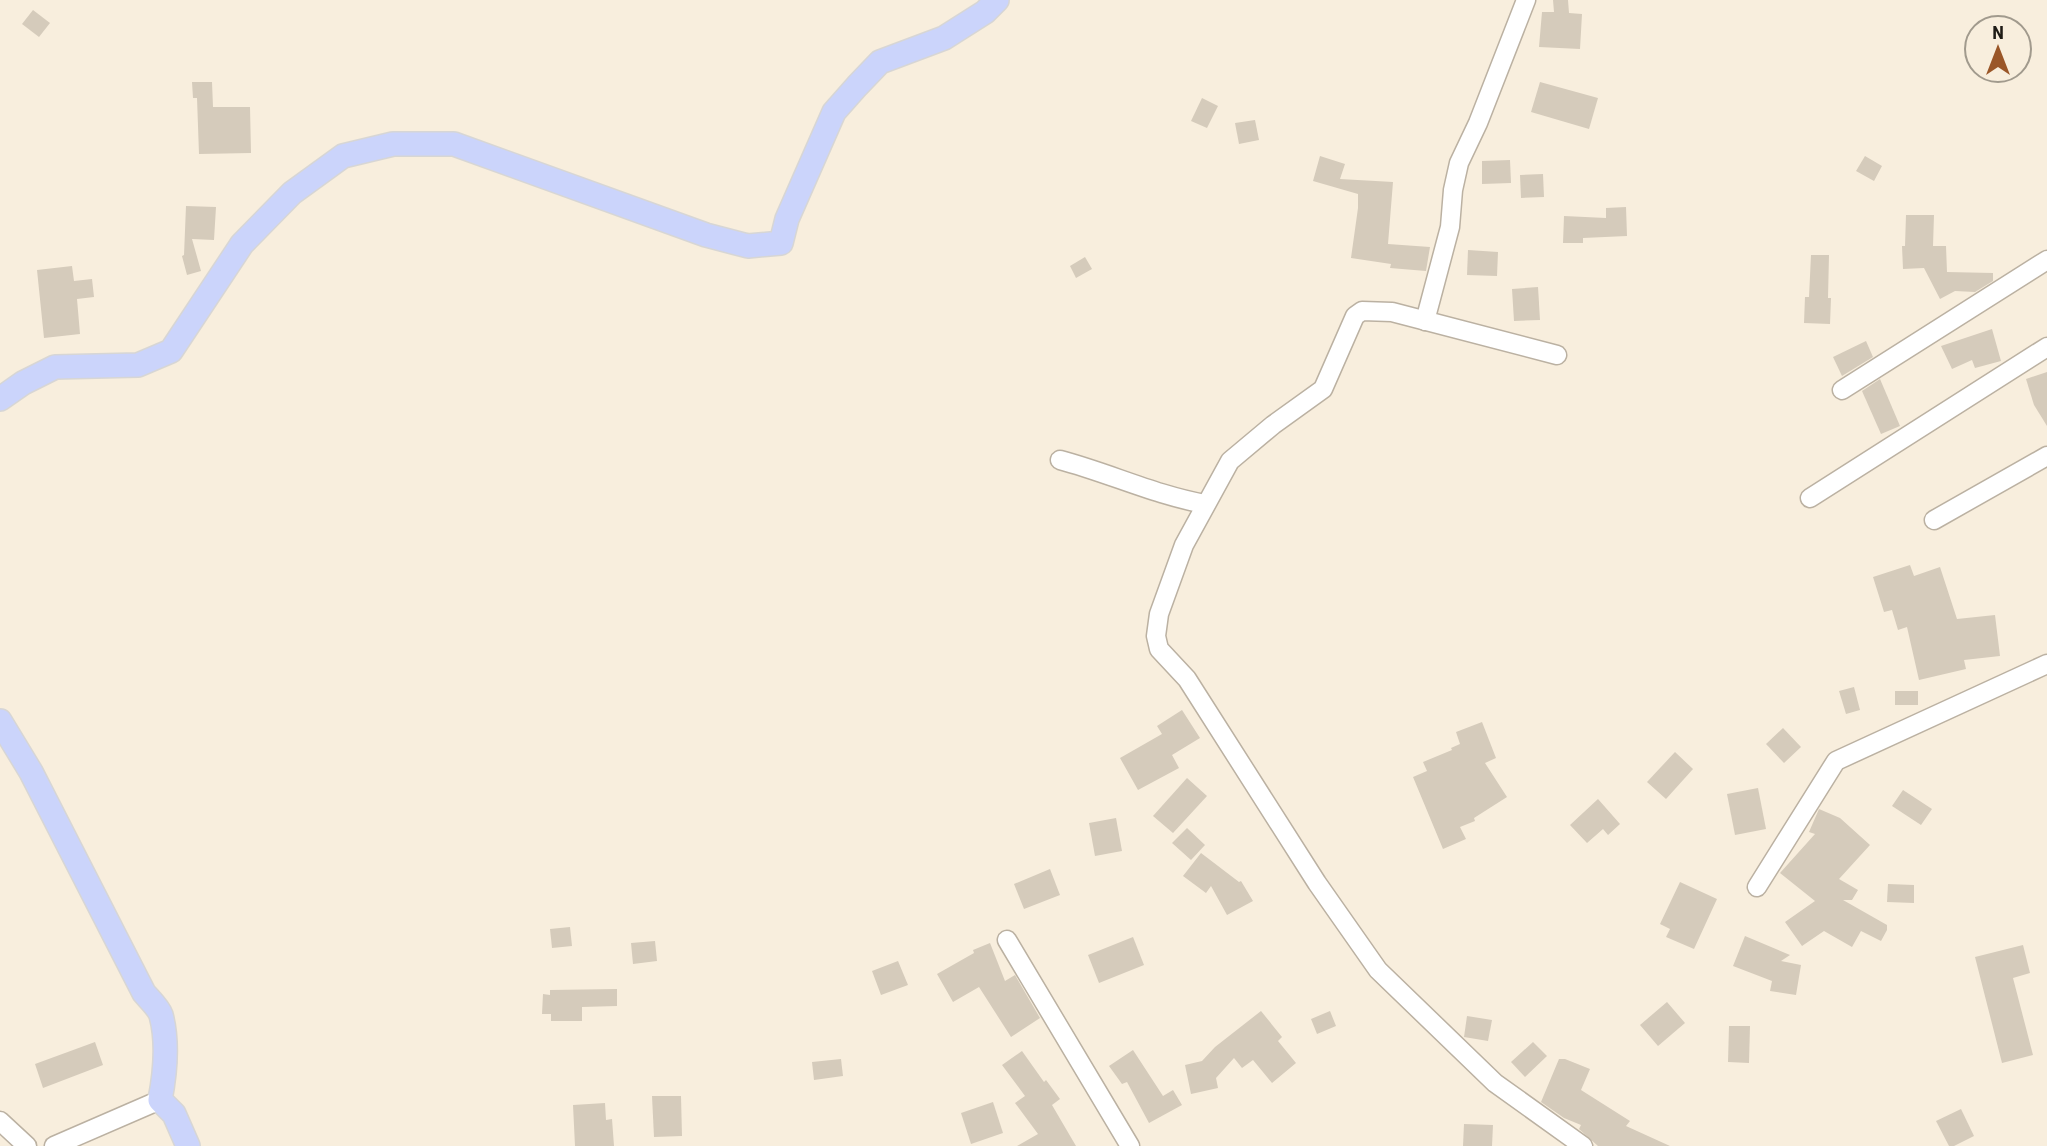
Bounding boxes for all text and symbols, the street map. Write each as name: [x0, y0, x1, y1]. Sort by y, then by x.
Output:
north arrow: [1963, 14, 2033, 84]
text: N: [1992, 21, 2004, 44]

